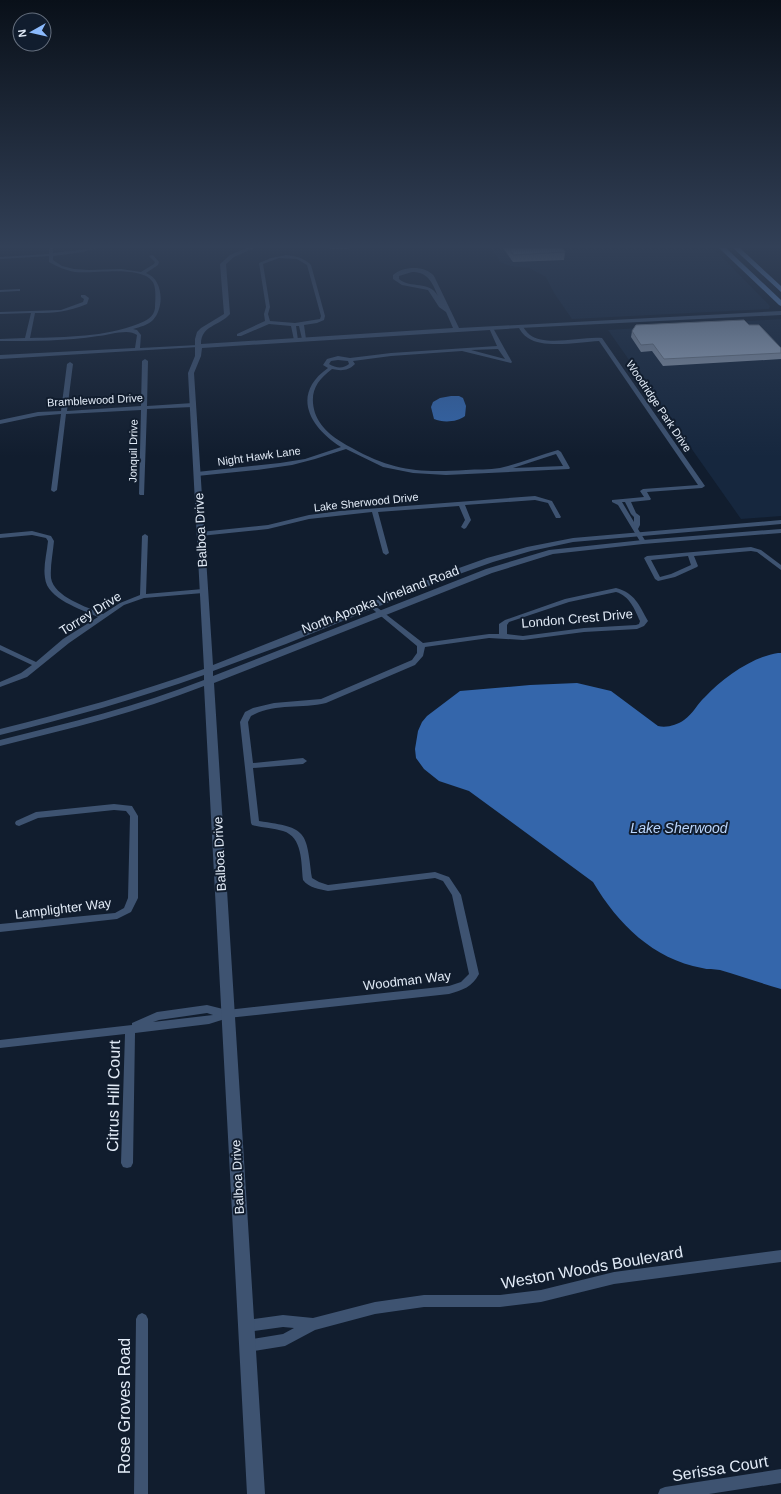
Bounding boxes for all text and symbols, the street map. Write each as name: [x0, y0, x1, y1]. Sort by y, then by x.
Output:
north arrow: [12, 12, 52, 52]
text: N: [16, 29, 29, 38]
street label: Woodridge Park Drive: [624, 358, 694, 454]
street label: Bramblewood Drive: [47, 391, 143, 409]
street label: Jonquil Drive: [126, 419, 140, 483]
street label: Night Hawk Lane: [217, 444, 301, 468]
street label: Lake Sherwood Drive: [313, 491, 419, 513]
street label: Balboa Drive: [191, 492, 210, 568]
street label: North Apopka Vineland Road: [299, 562, 461, 636]
street label: Torrey Drive: [57, 588, 124, 638]
street label: London Crest Drive: [521, 606, 633, 631]
street label: Balboa Drive: [210, 816, 229, 892]
water label: Lake Sherwood: [630, 820, 729, 836]
street label: Lamplighter Way: [14, 895, 113, 922]
street label: Woodman Way: [362, 968, 452, 993]
street label: Citrus Hill Court: [104, 1039, 123, 1152]
street label: Balboa Drive: [228, 1139, 247, 1215]
street label: Weston Woods Boulevard: [500, 1243, 684, 1292]
street label: Rose Groves Road: [116, 1338, 133, 1474]
street label: Serissa Court: [671, 1452, 770, 1484]

